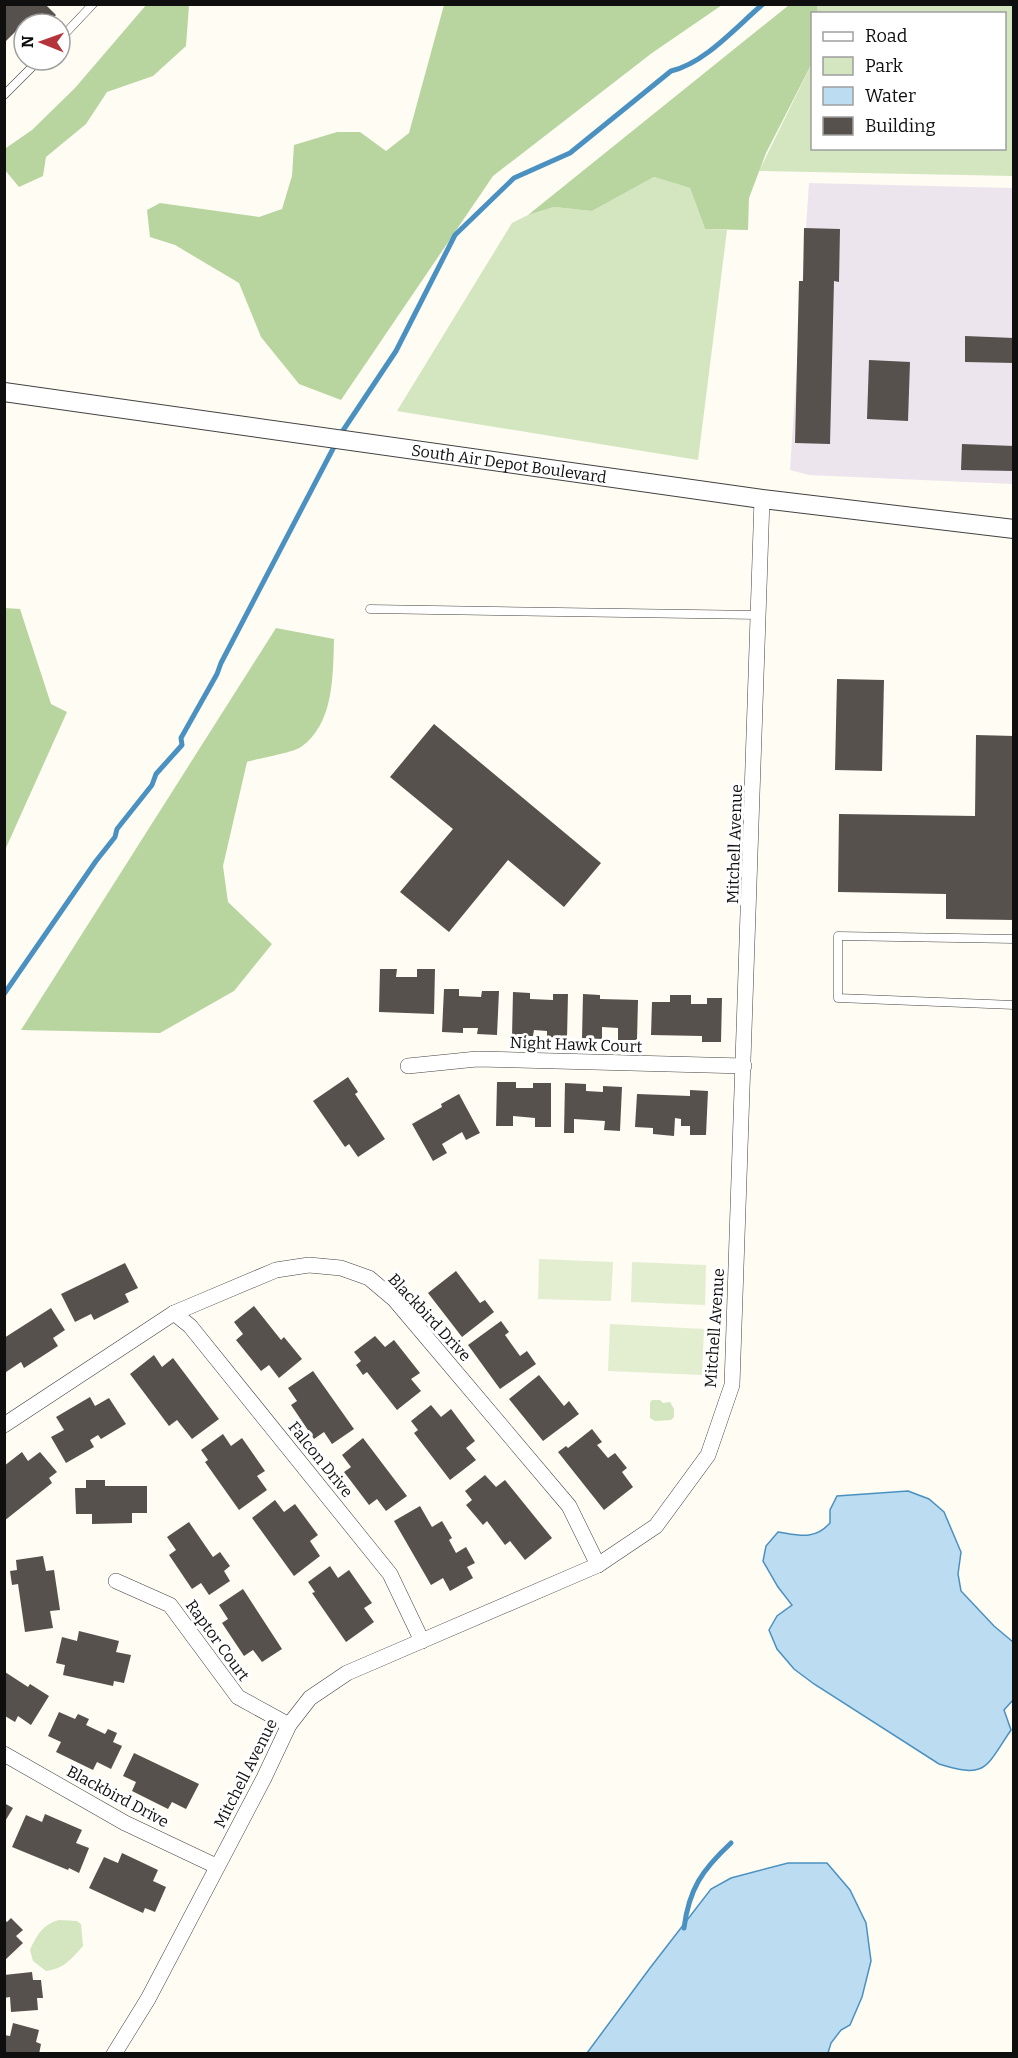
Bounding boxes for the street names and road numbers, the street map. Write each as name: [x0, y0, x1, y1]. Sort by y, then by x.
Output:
street label: South Air Depot Boulevard: [410, 441, 608, 487]
street label: Mitchell Avenue: [723, 784, 746, 904]
street label: Night Hawk Court: [509, 1033, 643, 1056]
street label: Mitchell Avenue: [701, 1268, 728, 1388]
street label: Blackbird Drive: [384, 1270, 475, 1365]
street label: Falcon Drive: [284, 1418, 357, 1501]
street label: Raptor Court: [182, 1596, 253, 1685]
street label: Mitchell Avenue: [210, 1716, 281, 1831]
street label: Blackbird Drive: [63, 1762, 172, 1831]

